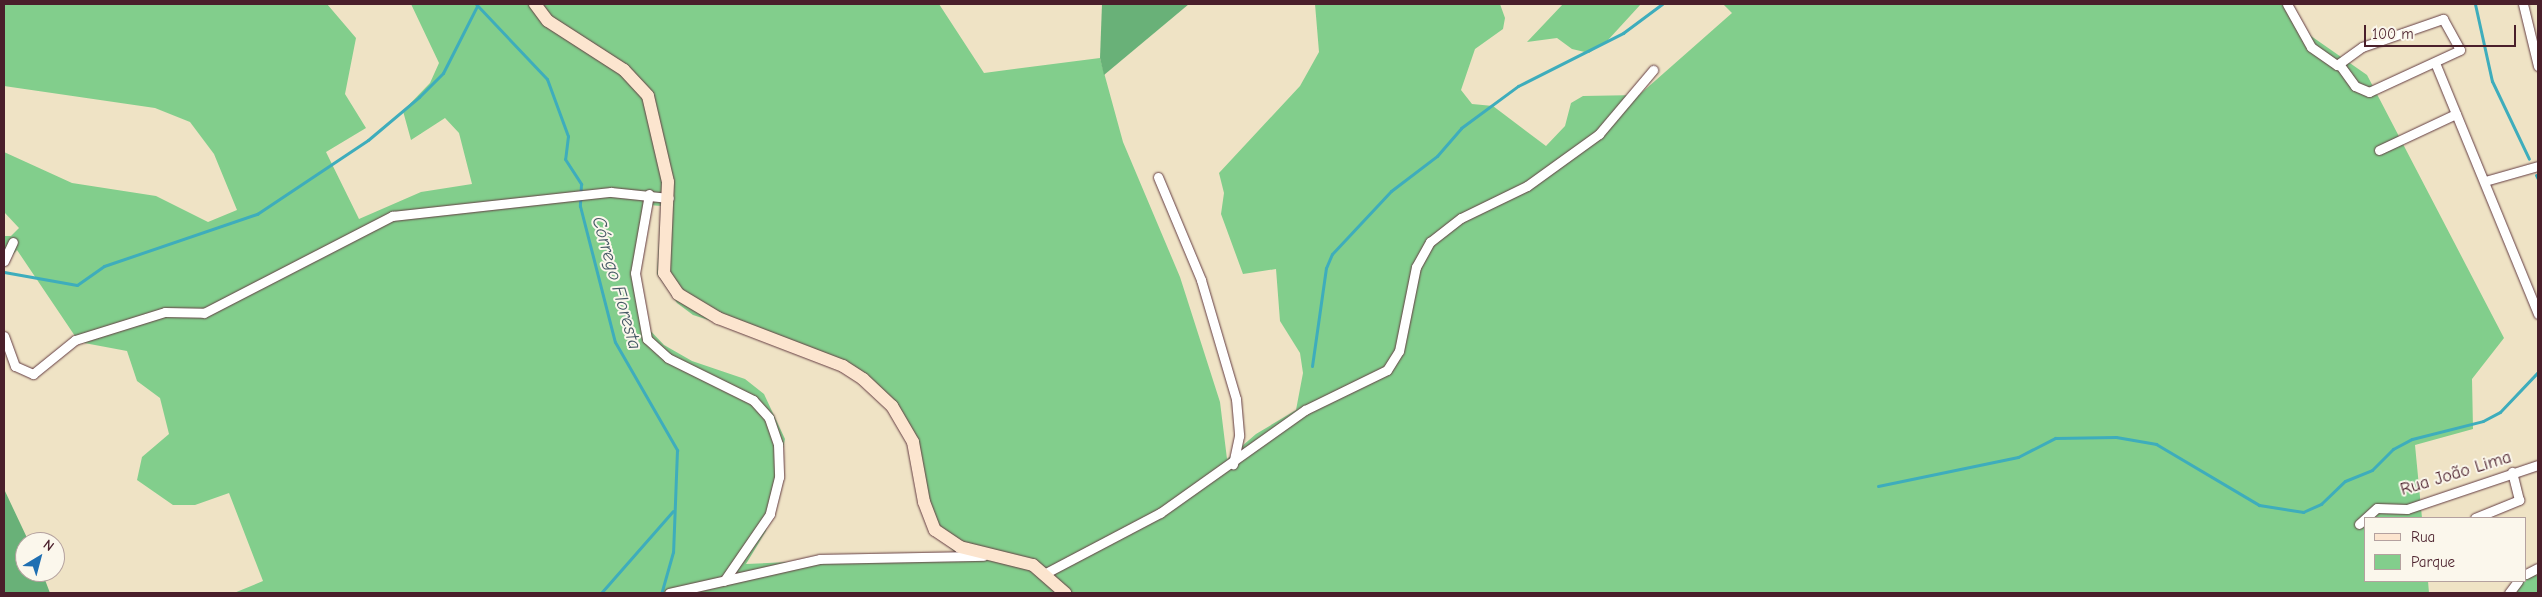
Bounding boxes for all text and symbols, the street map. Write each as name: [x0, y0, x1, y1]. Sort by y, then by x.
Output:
scale bar: [2367, 15, 2520, 47]
text: 100 m: [2372, 25, 2414, 43]
water label: Córrego Floresta: [586, 214, 646, 352]
street label: Rua João Lima: [2398, 447, 2514, 501]
legend: [2364, 517, 2527, 582]
text: Rua: [2411, 528, 2435, 546]
north arrow: [15, 532, 65, 582]
text: N: [40, 536, 57, 555]
text: Parque: [2411, 553, 2455, 571]

